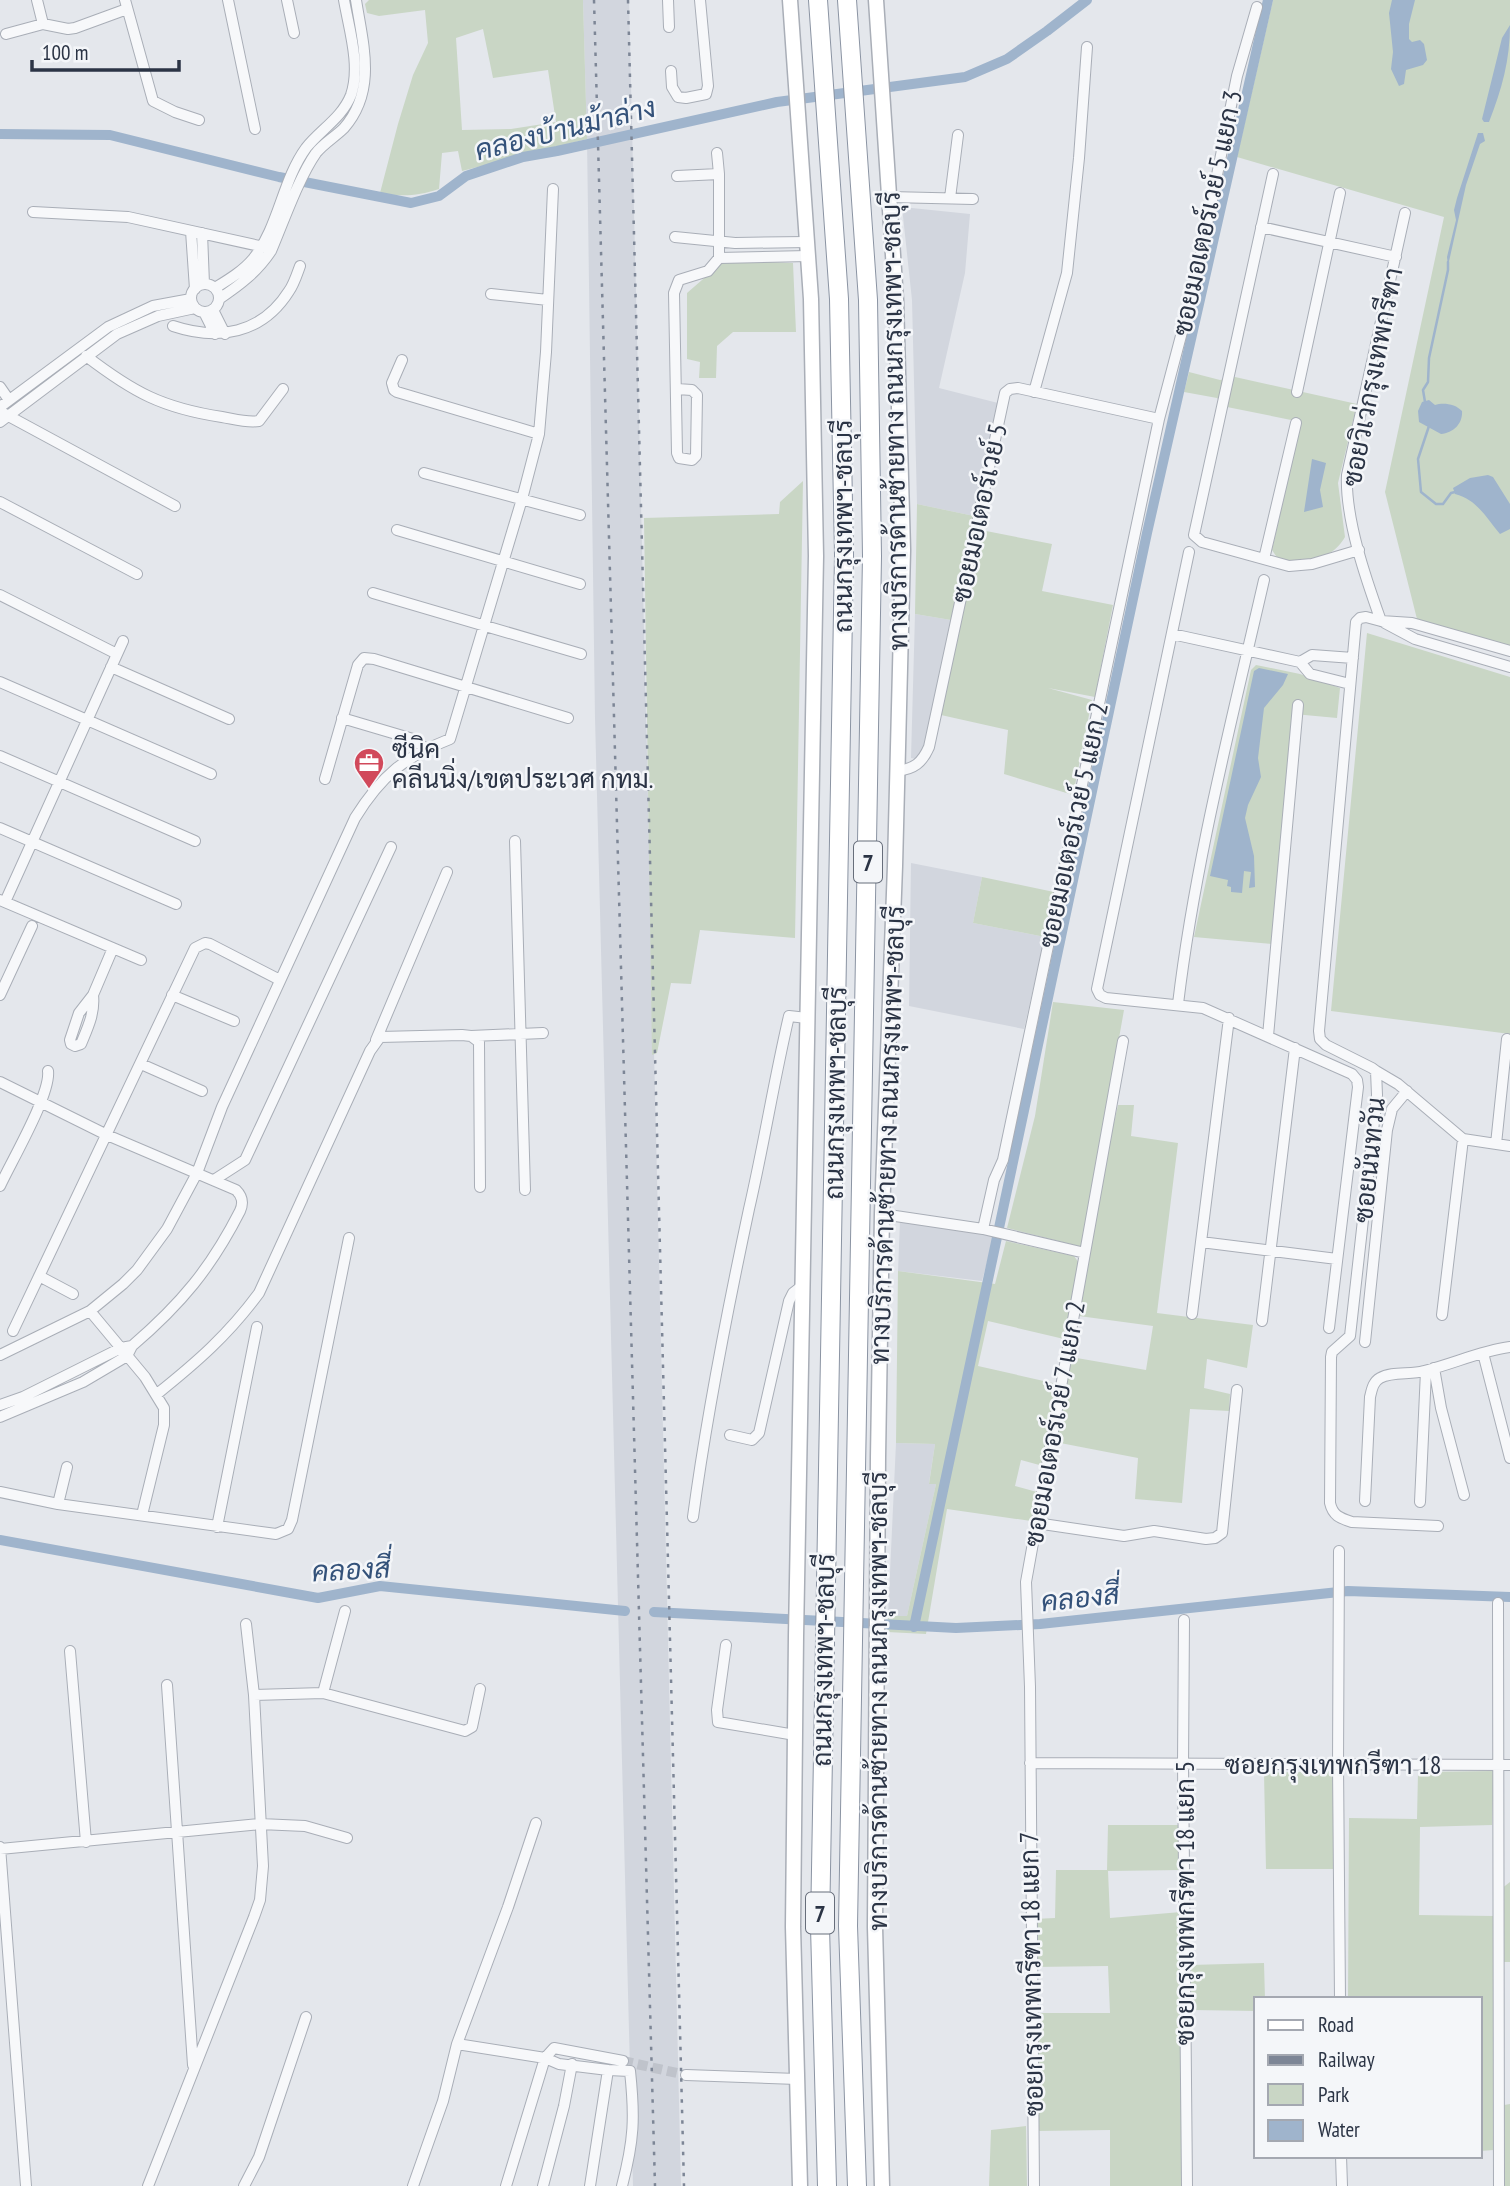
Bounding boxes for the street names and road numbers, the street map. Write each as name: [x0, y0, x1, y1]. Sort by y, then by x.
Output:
street label: ซอยมอเตอร์เวย์ 5 แยก 3: [1165, 87, 1249, 339]
street label: ทางบริการด้านซ้ายทาง ถนนกรุงเทพฯ-ชลบุรี: [873, 191, 917, 651]
street label: ซอยวิเว่กรุงเทพกรีฑา: [1335, 265, 1411, 490]
street label: ถนนกรุงเทพฯ-ชลบุรี: [826, 419, 861, 633]
street label: ซอยมอเตอร์เวย์ 5: [944, 420, 1014, 606]
street label: ซอยมอเตอร์เวย์ 5 แยก 2: [1031, 699, 1115, 951]
road number: 7: [854, 842, 882, 882]
street label: ทางบริการด้านซ้ายทาง ถนนกรุงเทพฯ-ชลบุรี: [862, 905, 914, 1365]
street label: ถนนกรุงเทพฯ-ชลบุรี: [817, 986, 855, 1200]
street label: ซอยนันทวัน: [1346, 1096, 1392, 1224]
street label: ซอยมอเตอร์เวย์ 7 แยก 2: [1016, 1299, 1092, 1549]
street label: ทางบริการด้านซ้ายทาง ถนนกรุงเทพฯ-ชลบุรี: [861, 1471, 896, 1931]
street label: ถนนกรุงเทพฯ-ชลบุรี: [805, 1553, 843, 1767]
street label: ซอยกรุงเทพกรีฑา 18: [1225, 1748, 1441, 1783]
street label: ซอยกรุงเทพกรีฑา 18 แยก 5: [1168, 1761, 1203, 2045]
street label: ซอยกรุงเทพกรีฑา 18 แยก 7: [1012, 1831, 1052, 2117]
road number: 7: [806, 1892, 834, 1934]

